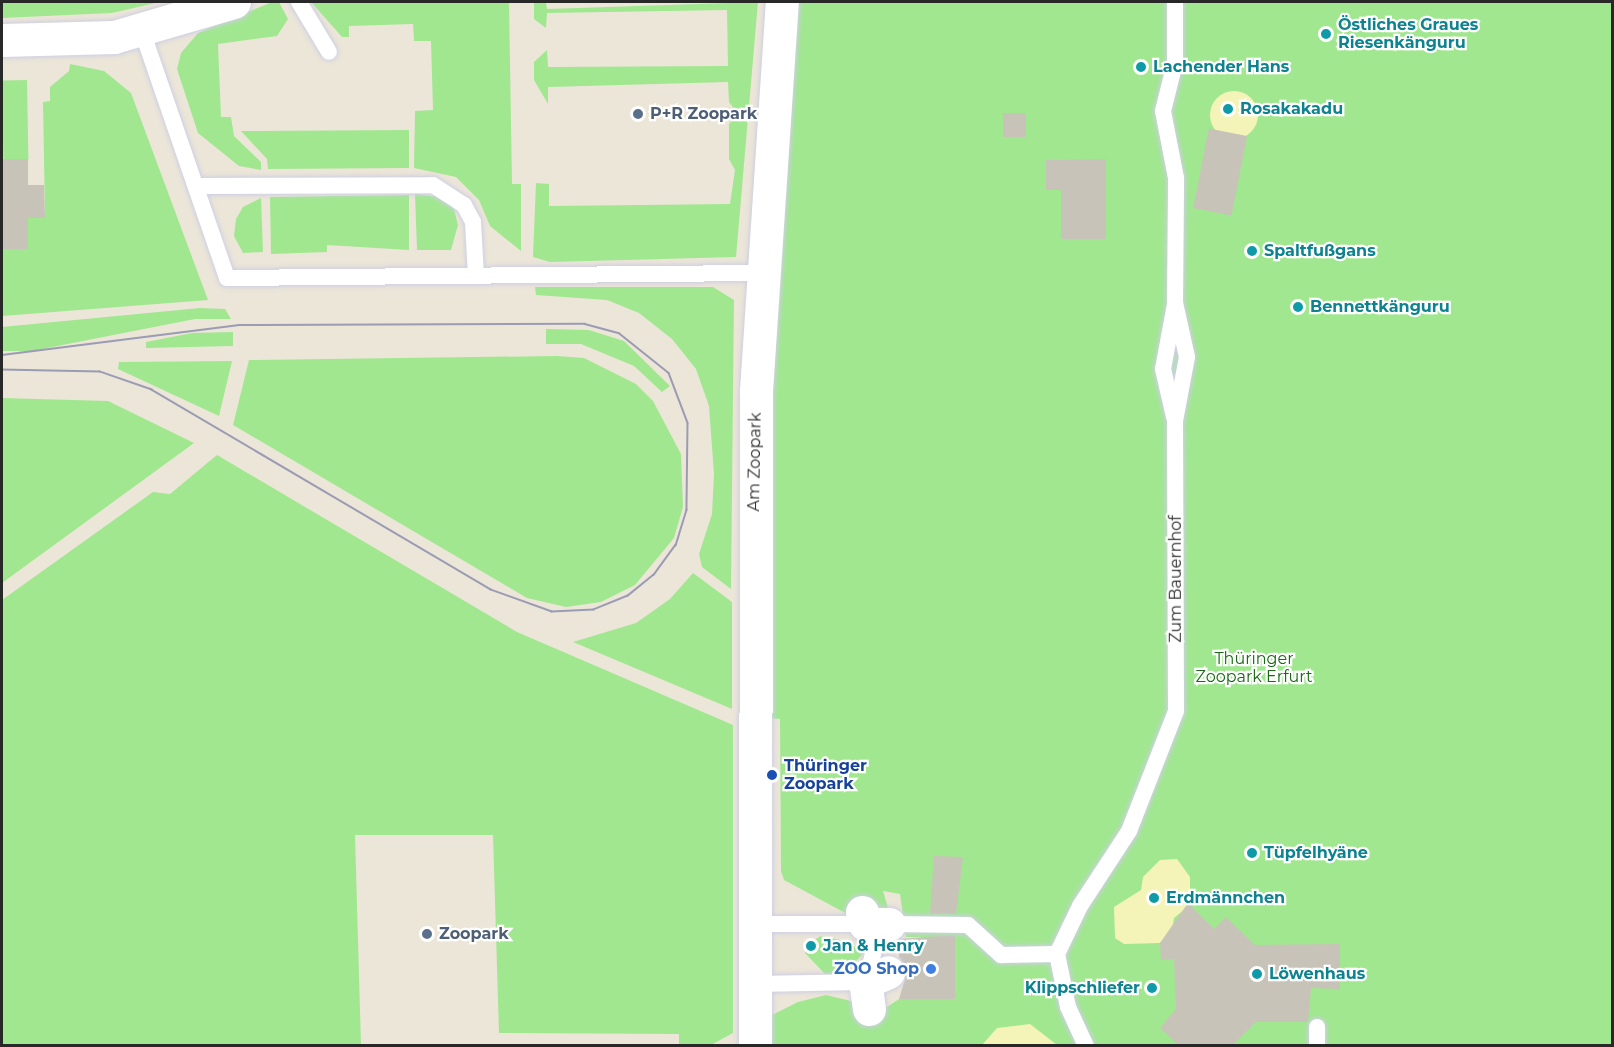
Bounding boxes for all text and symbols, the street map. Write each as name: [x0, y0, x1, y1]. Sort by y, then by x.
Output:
place label: Östliches Graues Riesenkänguru: [1338, 15, 1478, 53]
marker: Östliches Graues Riesenkänguru: [1319, 27, 1333, 41]
place label: Lachender Hans: [1153, 57, 1289, 77]
marker: Lachender Hans: [1134, 60, 1148, 74]
place label: Rosakakadu: [1240, 99, 1343, 119]
marker: Rosakakadu: [1221, 102, 1235, 116]
place label: P+R Zoopark: [650, 104, 757, 124]
marker: P+R Zoopark: [631, 107, 645, 121]
place label: Spaltfußgans: [1264, 241, 1376, 261]
marker: Spaltfußgans: [1245, 244, 1259, 258]
place label: Bennettkänguru: [1310, 297, 1450, 317]
marker: Bennettkänguru: [1291, 300, 1305, 314]
street label: Am Zoopark: [745, 412, 765, 512]
street label: Zum Bauernhof: [1166, 515, 1186, 643]
park label: Thüringer Zoopark Erfurt: [1196, 649, 1312, 687]
place label: Thüringer Zoopark: [784, 756, 867, 794]
marker: Thüringer Zoopark: [765, 768, 779, 782]
place label: Tüpfelhyäne: [1264, 843, 1368, 863]
marker: Tüpfelhyäne: [1245, 846, 1259, 860]
place label: Erdmännchen: [1166, 888, 1285, 908]
marker: Erdmännchen: [1147, 891, 1161, 905]
place label: Zoopark: [439, 924, 509, 944]
marker: Zoopark: [420, 927, 434, 941]
place label: Jan & Henry: [823, 936, 924, 956]
marker: Jan & Henry: [804, 939, 818, 953]
place label: ZOO Shop: [834, 959, 919, 979]
marker: ZOO Shop: [924, 962, 938, 976]
place label: Löwenhaus: [1269, 964, 1365, 984]
marker: Löwenhaus: [1250, 967, 1264, 981]
place label: Klippschliefer: [1025, 978, 1140, 998]
marker: Klippschliefer: [1145, 981, 1159, 995]

